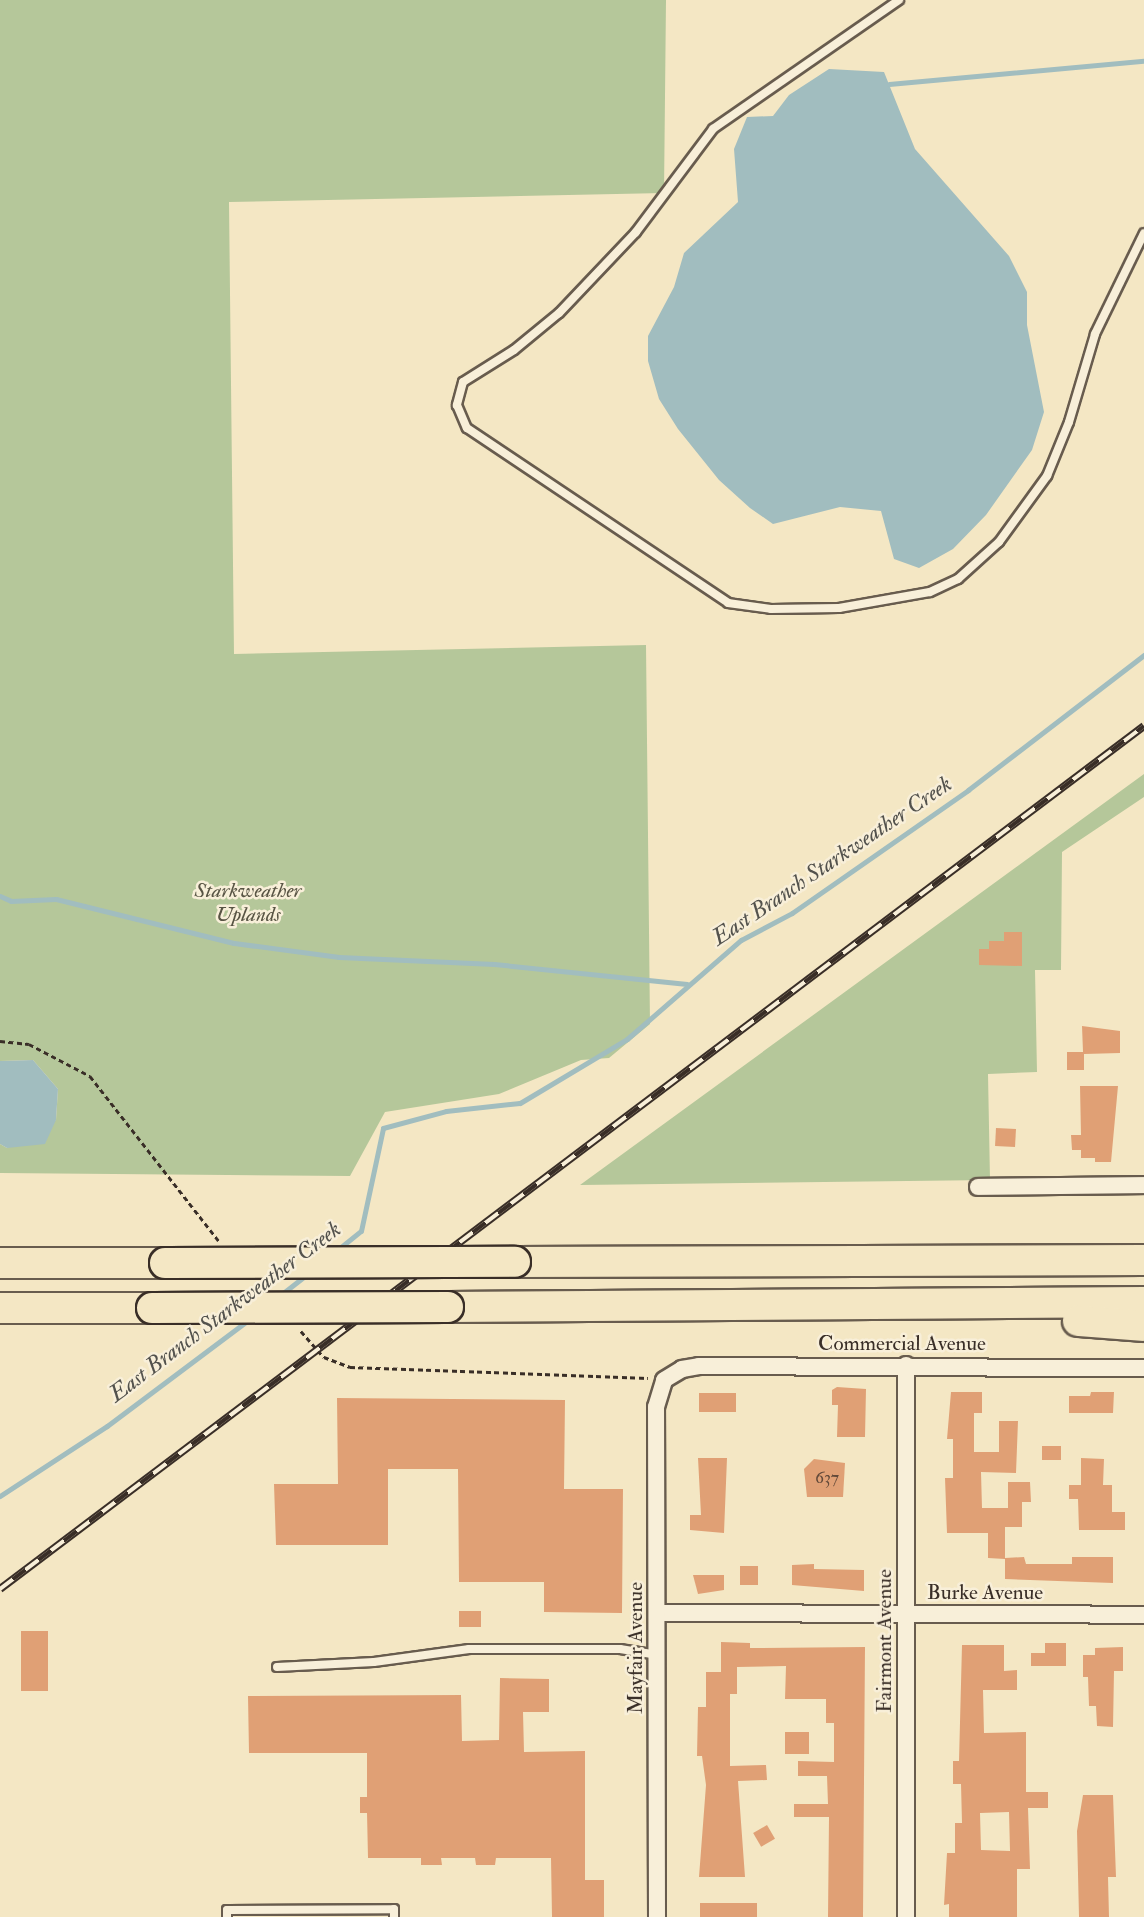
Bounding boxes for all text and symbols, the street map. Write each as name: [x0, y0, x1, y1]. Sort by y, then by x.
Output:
water label: East Branch Starkweather Creek: [707, 770, 957, 952]
park label: Starkweather Uplands: [195, 878, 301, 928]
water label: East Branch Starkweather Creek: [103, 1216, 347, 1408]
street label: Commercial Avenue: [818, 1331, 986, 1357]
house number: 637: [815, 1467, 839, 1489]
street label: Fairmont Avenue: [872, 1569, 898, 1713]
street label: Burke Avenue: [927, 1580, 1043, 1606]
street label: Mayfair Avenue: [623, 1582, 649, 1714]

